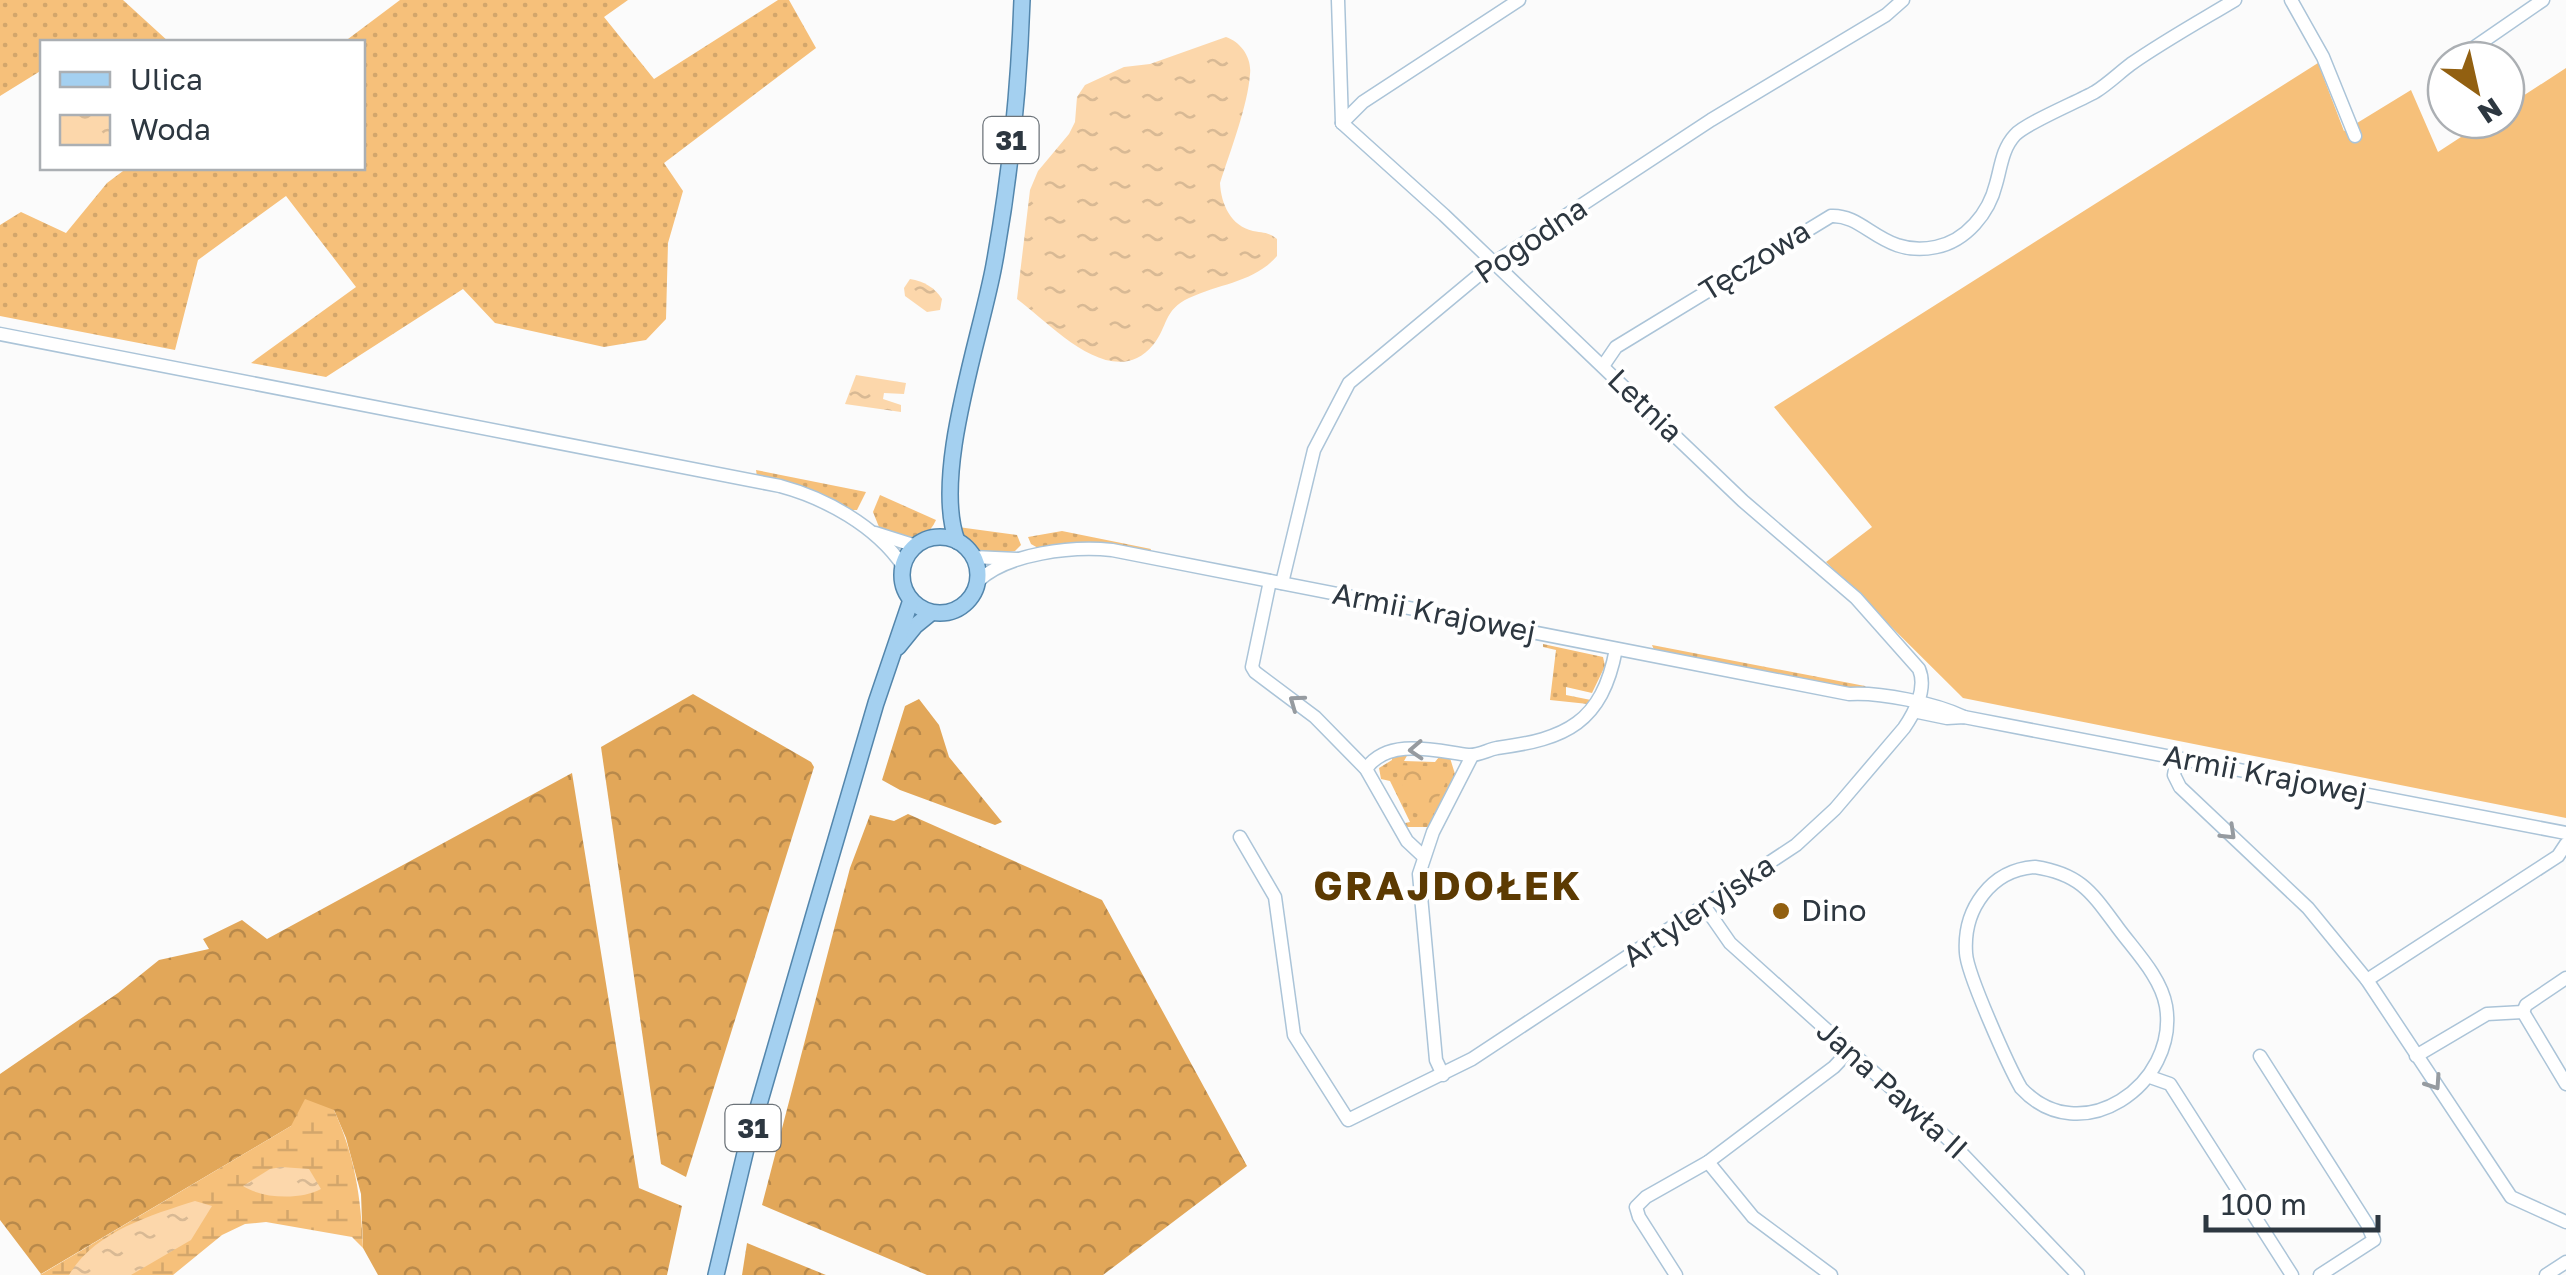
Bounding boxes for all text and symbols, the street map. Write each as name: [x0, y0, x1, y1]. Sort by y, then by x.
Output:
legend: [40, 40, 365, 170]
north arrow: [2426, 40, 2526, 140]
text: Ulica: [130, 61, 203, 97]
text: N: [2472, 92, 2508, 131]
text: Woda: [130, 111, 211, 147]
road number: 31: [984, 117, 1038, 163]
street label: Pogodna: [1467, 190, 1593, 291]
street label: Tęczowa: [1693, 212, 1816, 308]
street label: Letnia: [1601, 361, 1690, 449]
street label: Armii Krajowej: [1330, 575, 1539, 649]
one-way arrow: [1289, 696, 1307, 714]
street label: Armii Krajowej: [2161, 737, 2370, 811]
one-way arrow: [1408, 739, 1424, 760]
one-way arrow: [2217, 821, 2236, 839]
street label: Artyleryjska: [1616, 846, 1781, 974]
district label: GRAJDOŁEK: [1313, 861, 1583, 909]
place label: Dino: [1801, 892, 1867, 928]
marker: Dino: [1770, 900, 1792, 922]
street label: Jana Pawła II: [1810, 1012, 1975, 1166]
one-way arrow: [2422, 1071, 2440, 1090]
road number: 31: [726, 1105, 780, 1151]
scale bar: [2206, 1170, 2378, 1232]
text: 100 m: [2221, 1186, 2307, 1222]

